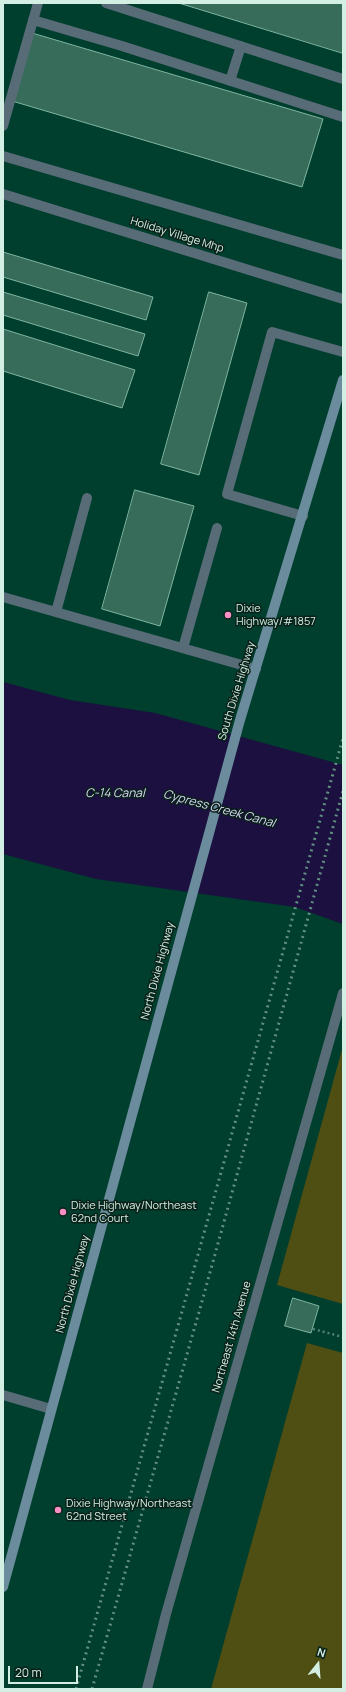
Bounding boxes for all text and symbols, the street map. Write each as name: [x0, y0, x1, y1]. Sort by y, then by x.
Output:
street label: Holiday Village Mhp: [129, 214, 225, 256]
place label: Dixie Highway/#1857: [236, 602, 316, 628]
marker: Dixie Highway/#1857: [223, 610, 233, 620]
street label: South Dixie Highway: [216, 640, 258, 742]
water label: C-14 Canal: [85, 787, 145, 801]
water label: Cypress Creek Canal: [161, 787, 277, 831]
street label: North Dixie Highway: [139, 921, 177, 1021]
place label: Dixie Highway/Northeast 62nd Court: [71, 1199, 197, 1225]
marker: Dixie Highway/Northeast 62nd Court: [58, 1207, 68, 1217]
street label: North Dixie Highway: [54, 1234, 92, 1334]
street label: Northeast 14th Avenue: [210, 1280, 254, 1394]
place label: Dixie Highway/Northeast 62nd Street: [66, 1497, 192, 1523]
marker: Dixie Highway/Northeast 62nd Street: [53, 1505, 63, 1515]
north arrow: [298, 1644, 338, 1684]
text: N: [316, 1644, 328, 1660]
scale bar: [10, 1658, 80, 1684]
text: 20 m: [15, 1664, 42, 1681]

